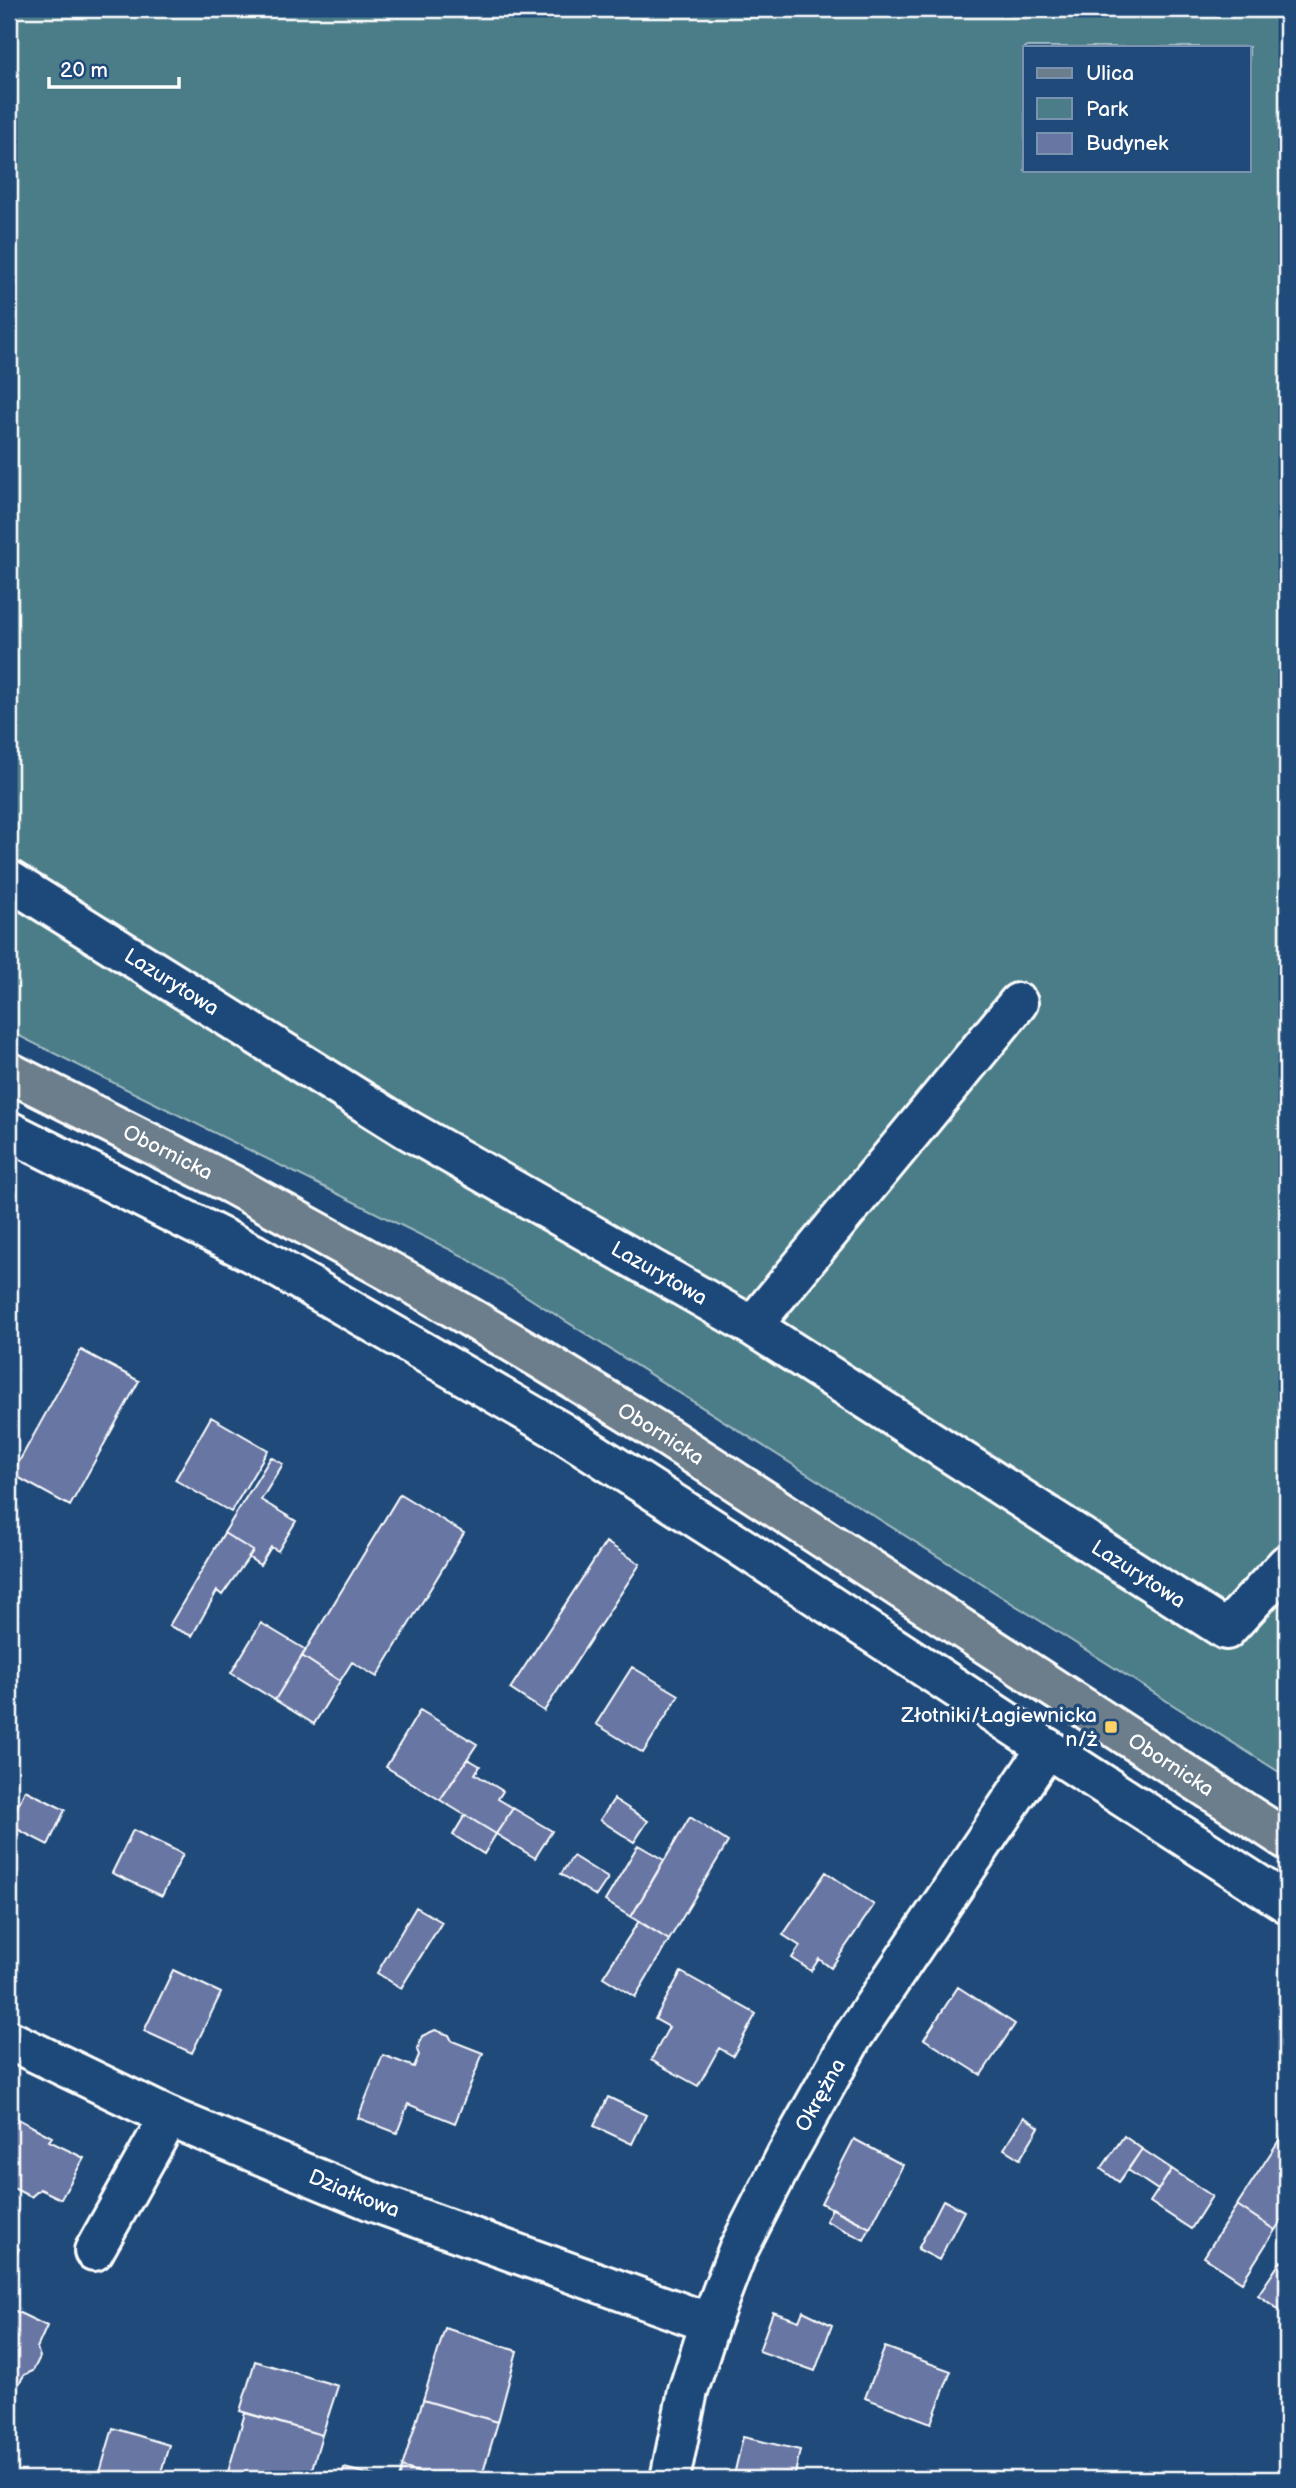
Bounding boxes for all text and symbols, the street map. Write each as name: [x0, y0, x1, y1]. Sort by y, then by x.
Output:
scale bar: [49, 46, 178, 90]
legend: [1023, 46, 1250, 172]
text: 20 m: [60, 58, 108, 83]
text: Ulica: [1086, 61, 1134, 86]
text: Park: [1086, 97, 1129, 122]
text: Budynek: [1086, 131, 1169, 156]
street label: Lazurytowa: [120, 943, 223, 1021]
street label: Obornicka: [119, 1120, 217, 1186]
street label: Lazurytowa: [606, 1236, 712, 1311]
street label: Obornicka: [613, 1398, 709, 1471]
street label: Lazurytowa: [1087, 1535, 1190, 1614]
place label: Złotniki/Łagiewnicka n/ż: [900, 1703, 1098, 1752]
marker: Złotniki/Łagiewnicka n/ż: [1103, 1719, 1119, 1735]
street label: Obornicka: [1123, 1728, 1218, 1802]
street label: Okrężna: [790, 2054, 851, 2136]
street label: Działkowa: [305, 2164, 403, 2223]

